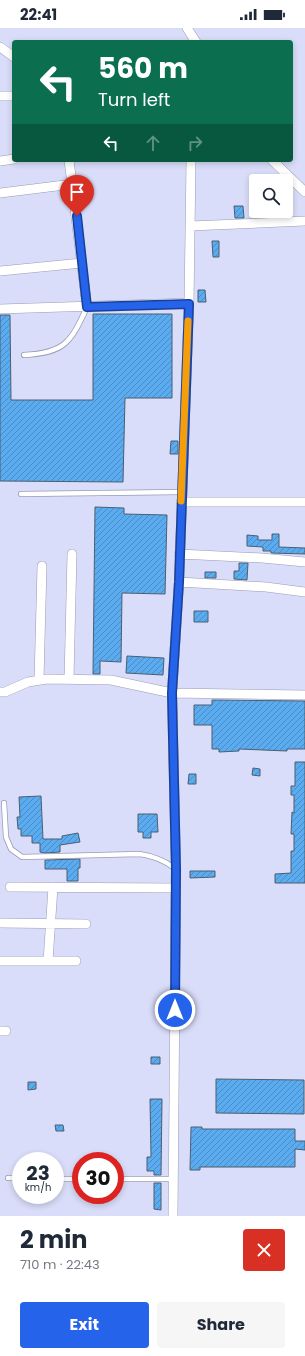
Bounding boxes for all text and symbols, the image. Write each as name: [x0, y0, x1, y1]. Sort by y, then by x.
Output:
text: 22:41: [20, 4, 57, 25]
text: 560 m: [98, 49, 188, 88]
icon: left: [32, 56, 84, 108]
text: Turn left: [98, 87, 170, 112]
icon: left: [100, 132, 122, 154]
icon: ahead: [142, 132, 164, 154]
icon: right: [184, 132, 206, 154]
map controls: [249, 174, 293, 218]
button: search: [249, 174, 293, 218]
pin: [60, 175, 94, 216]
icon: arrive: [66, 181, 88, 203]
position arrow: [154, 989, 196, 1031]
speed limit sign: 30: [72, 1152, 124, 1204]
text: 23: [26, 1159, 50, 1187]
text: km/h: [25, 1180, 51, 1195]
text: 2 min: [20, 1223, 87, 1256]
button: close: [243, 1229, 285, 1271]
text: 710 m · 22:43: [20, 1255, 100, 1274]
button: Exit: [20, 1302, 149, 1348]
button: Share: [157, 1302, 285, 1348]

